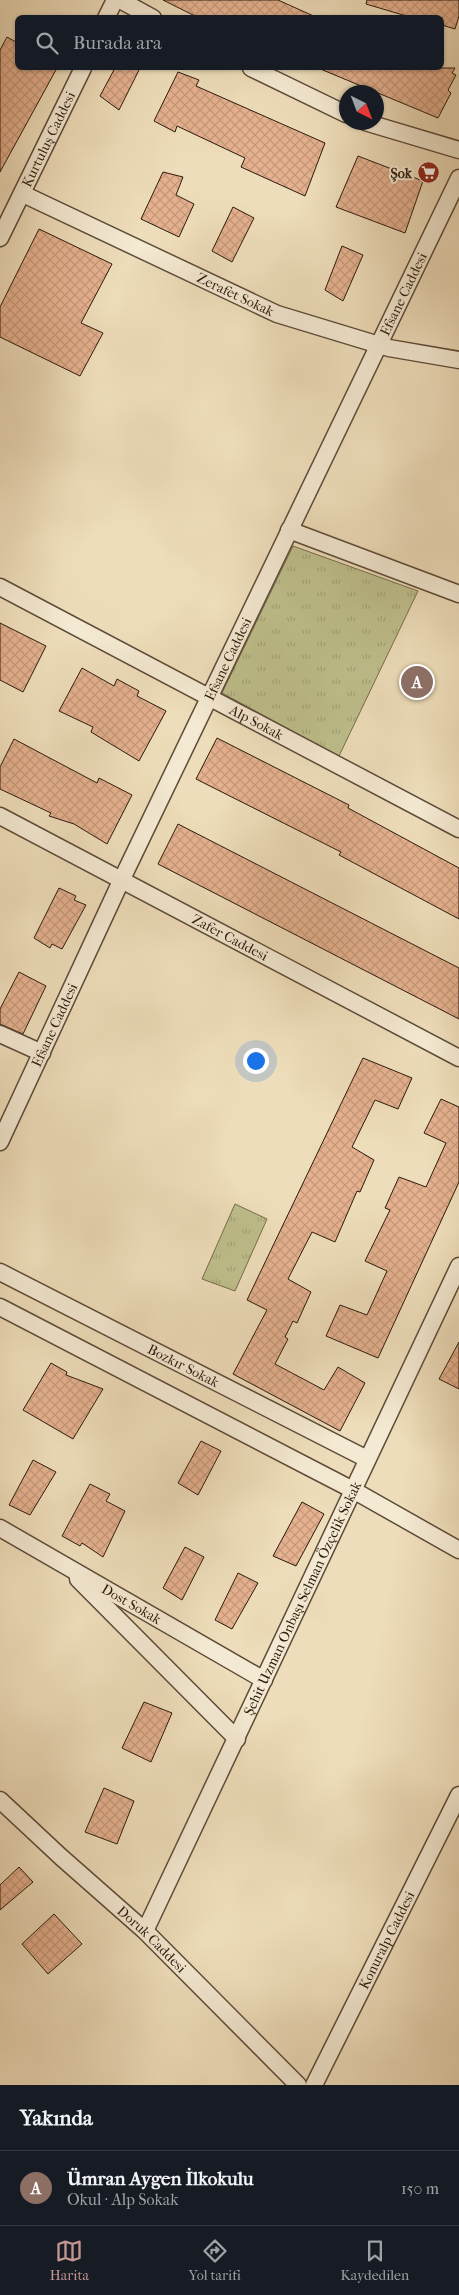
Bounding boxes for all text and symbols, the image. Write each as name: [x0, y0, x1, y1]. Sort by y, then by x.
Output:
search box: [15, 15, 444, 70]
icon: search: [33, 29, 61, 57]
text: Burada ara: [73, 32, 162, 54]
north arrow: [339, 85, 384, 130]
street label: Kurtuluş Caddesi: [18, 89, 79, 190]
supermarket icon: Şok: [416, 161, 440, 185]
place label: Şok: [391, 165, 413, 182]
street label: Efsane Caddesi: [376, 250, 430, 338]
street label: Zerafet Sokak: [194, 269, 278, 320]
street label: Efsane Caddesi: [201, 615, 255, 703]
pin: A: [401, 663, 433, 701]
street label: Alp Sokak: [226, 701, 287, 744]
street label: Zafer Caddesi: [189, 910, 271, 964]
street label: Efsane Caddesi: [28, 980, 81, 1069]
your location: [243, 1048, 269, 1074]
street label: Bozkır Sokak: [145, 1340, 223, 1391]
street label: Şehit Uzman Onbaşı Selman Özçelik Sokak: [240, 1478, 365, 1718]
street label: Dost Sokak: [99, 1580, 165, 1628]
street label: Konuralp Caddesi: [355, 1888, 418, 1992]
street label: Doruk Caddesi: [114, 1902, 190, 1976]
text: Yakında: [20, 2106, 93, 2130]
text: Ümran Aygen İlkokulu: [67, 2168, 254, 2190]
text: A: [31, 2179, 41, 2198]
text: 150 m: [401, 2179, 439, 2198]
text: Okul · Alp Sokak: [67, 2190, 178, 2209]
tab: Harita: [50, 2237, 89, 2284]
tab: Yol tarifi: [188, 2237, 241, 2284]
tab: Kaydedilen: [340, 2237, 409, 2284]

